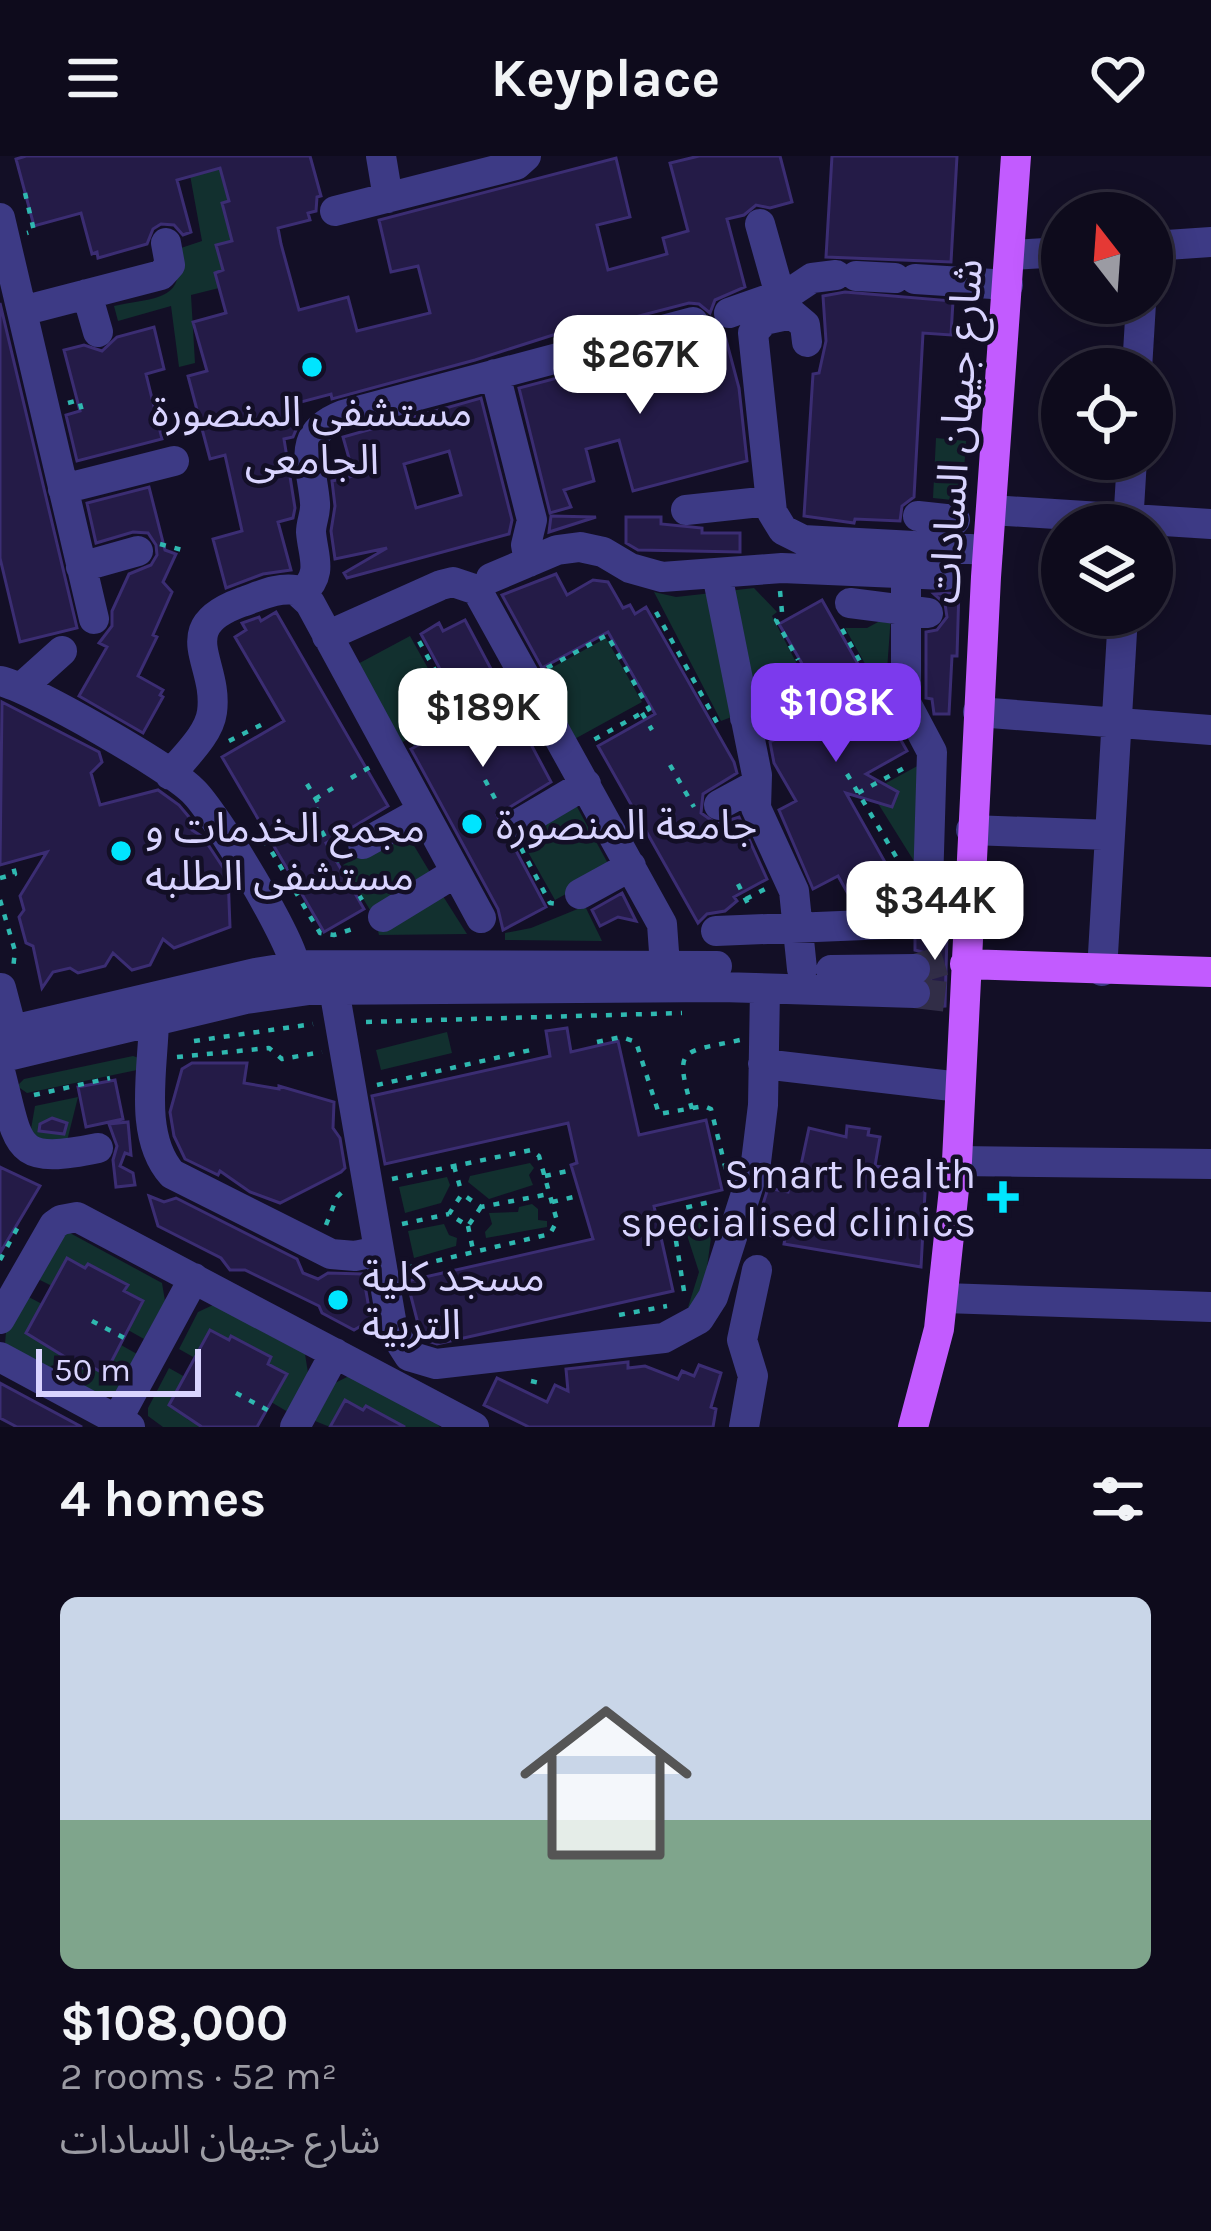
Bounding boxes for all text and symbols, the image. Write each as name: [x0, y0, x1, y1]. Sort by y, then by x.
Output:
icon: menu: [60, 45, 126, 111]
icon: heart: [1085, 45, 1151, 111]
text: Keyplace: [491, 46, 720, 110]
north arrow: [1041, 192, 1173, 324]
map controls: [1041, 192, 1173, 636]
street label: شارع جيهان السادات: [919, 257, 999, 605]
pin: $267K: [556, 315, 724, 417]
text: $267K: [580, 331, 700, 377]
button: locate: [1041, 348, 1173, 480]
marker: مستشفى المنصورة الجامعى: [299, 354, 325, 380]
place label: مستشفى المنصورة الجامعى: [152, 387, 472, 485]
button: layers: [1041, 504, 1173, 636]
pin: $108K: [752, 663, 920, 765]
pin: $189K: [399, 668, 567, 770]
text: $108K: [778, 679, 894, 725]
text: $189K: [425, 684, 541, 730]
place label: جامعة المنصورة: [496, 800, 757, 850]
place label: مجمع الخدمات و مستشفى الطلبه: [145, 803, 425, 901]
marker: جامعة المنصورة: [459, 811, 485, 837]
marker: مجمع الخدمات و مستشفى الطلبه: [108, 838, 134, 864]
pin: $344K: [851, 861, 1019, 963]
text: $344K: [873, 877, 997, 923]
place label: Smart health specialised clinics: [620, 1149, 976, 1247]
marker: Smart health specialised clinics: [987, 1181, 1019, 1213]
place label: مسجد كلية التربية: [362, 1252, 545, 1350]
marker: مسجد كلية التربية: [325, 1287, 351, 1313]
scale bar: [36, 1343, 201, 1396]
text: 50 m: [54, 1351, 131, 1389]
icon: filters: [1085, 1466, 1151, 1532]
text: 4 homes: [60, 1469, 266, 1529]
icon: home: [498, 1675, 714, 1891]
text: $108,000: [60, 1993, 288, 2053]
text: 2 rooms · 52 m²: [60, 2053, 337, 2099]
text: شارع جيهان السادات: [60, 2117, 380, 2163]

